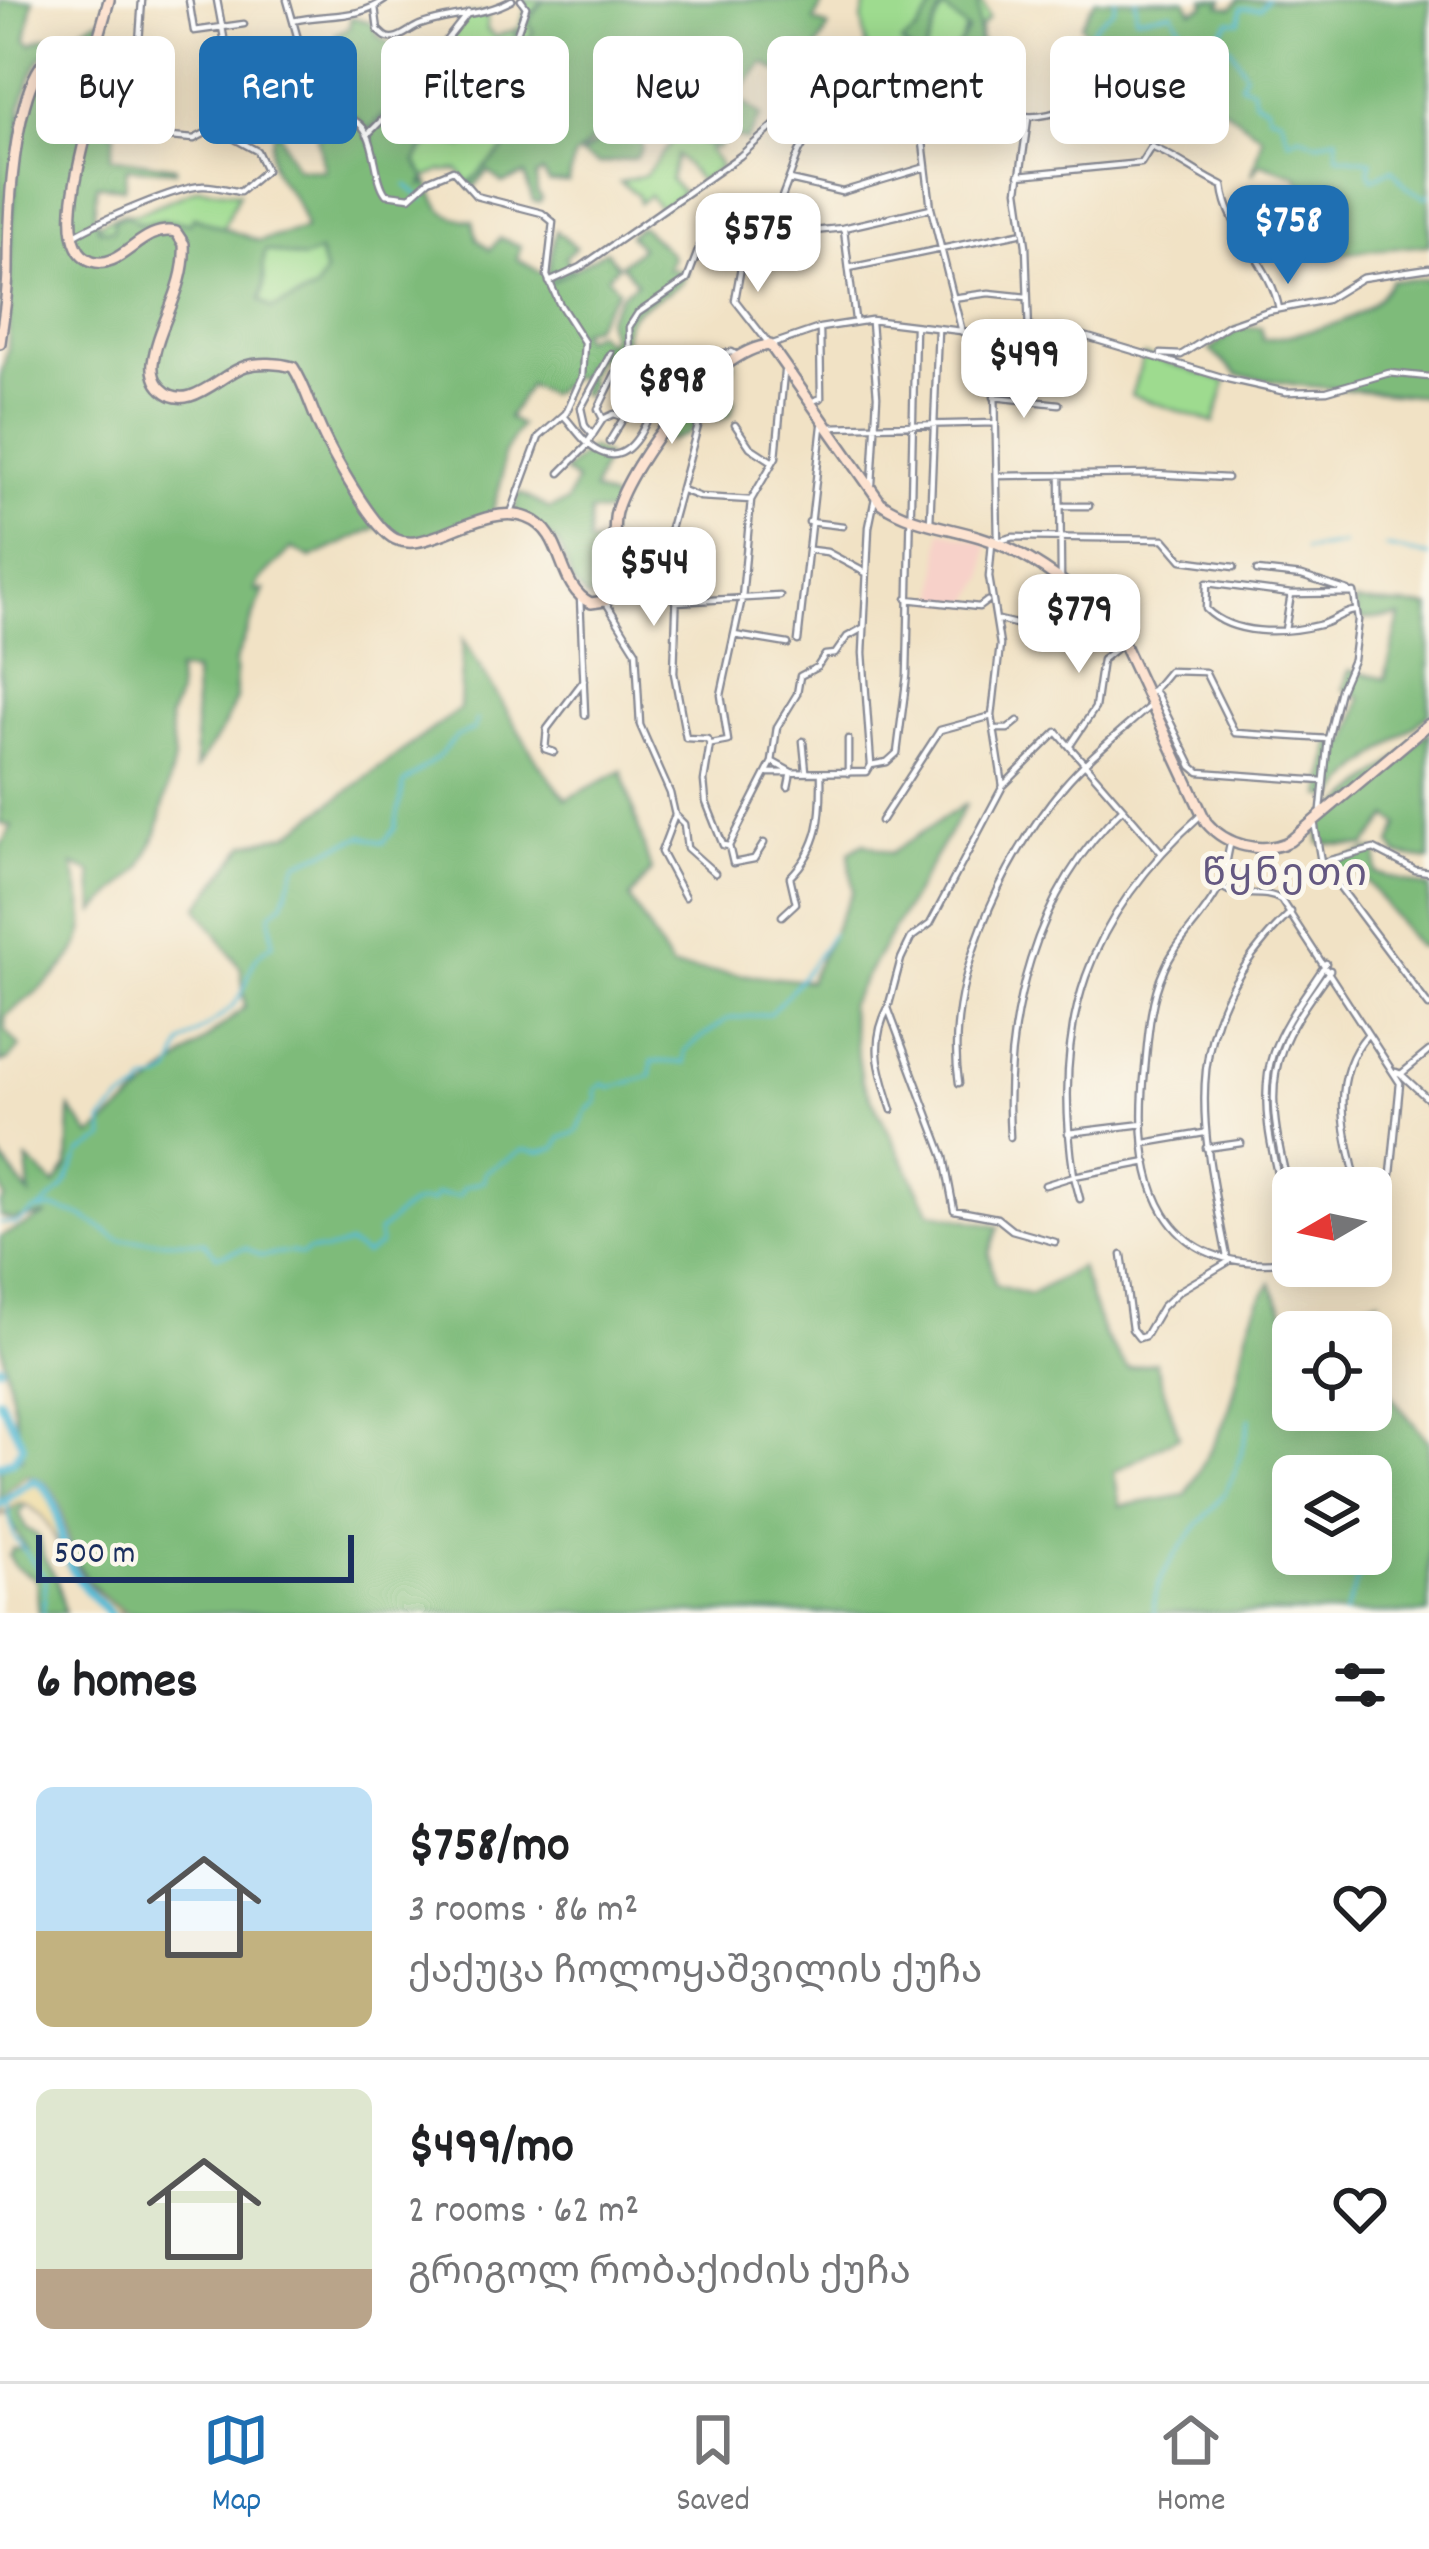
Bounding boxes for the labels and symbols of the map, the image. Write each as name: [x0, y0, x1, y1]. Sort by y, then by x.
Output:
pin: $758: [1217, 185, 1359, 287]
pin: $575: [687, 193, 829, 295]
pin: $499: [953, 319, 1095, 421]
pin: $898: [601, 345, 743, 447]
pin: $544: [583, 527, 725, 629]
pin: $779: [1008, 574, 1150, 676]
district label: წყნეთი: [1202, 850, 1370, 905]
north arrow: [1272, 1167, 1392, 1287]
scale bar: [36, 1529, 354, 1582]

